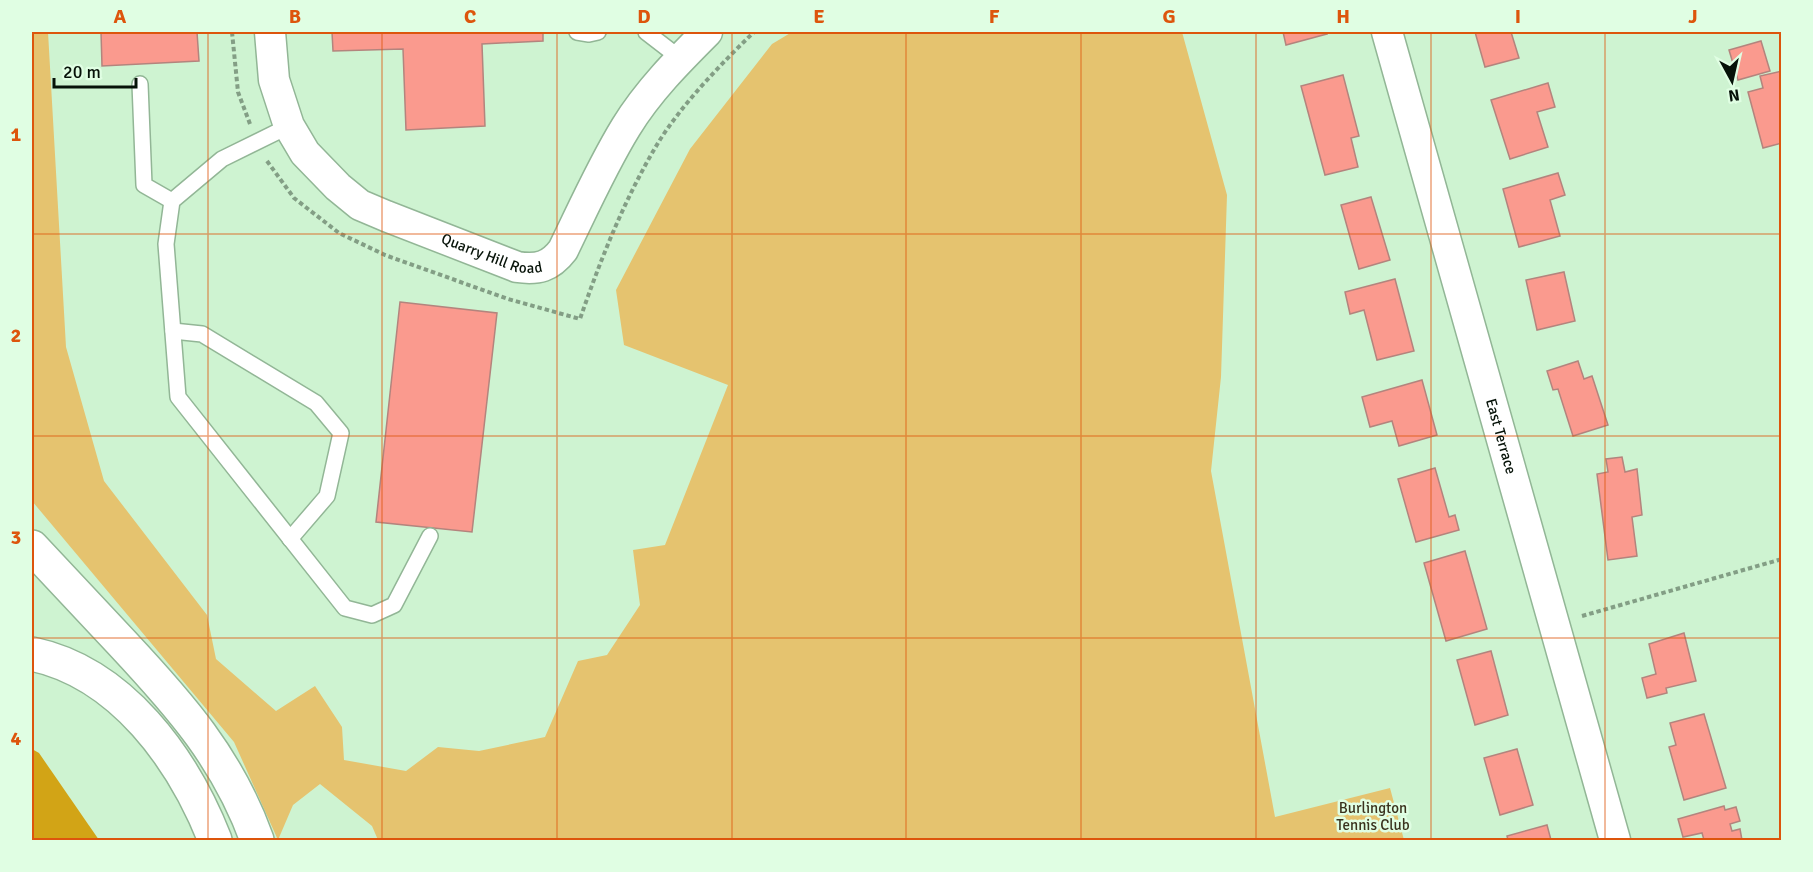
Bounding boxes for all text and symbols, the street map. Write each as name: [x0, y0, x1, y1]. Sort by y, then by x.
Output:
text: A: [114, 4, 127, 29]
text: B: [289, 4, 301, 29]
text: C: [464, 4, 476, 29]
text: D: [637, 4, 651, 29]
text: E: [813, 4, 825, 29]
text: F: [989, 4, 1000, 29]
text: G: [1162, 4, 1176, 29]
text: H: [1336, 4, 1350, 29]
text: I: [1515, 4, 1521, 29]
text: J: [1688, 4, 1698, 29]
scale bar: [54, 51, 136, 89]
north arrow: [1702, 51, 1762, 111]
text: 20 m: [63, 61, 101, 83]
text: N: [1727, 84, 1741, 106]
text: 1: [11, 122, 22, 147]
street label: Quarry Hill Road: [439, 229, 544, 277]
text: 2: [11, 323, 21, 348]
street label: East Terrace: [1482, 396, 1520, 476]
text: 3: [11, 525, 21, 550]
text: 4: [11, 726, 22, 751]
park label: Burlington Tennis Club: [1336, 799, 1410, 834]

